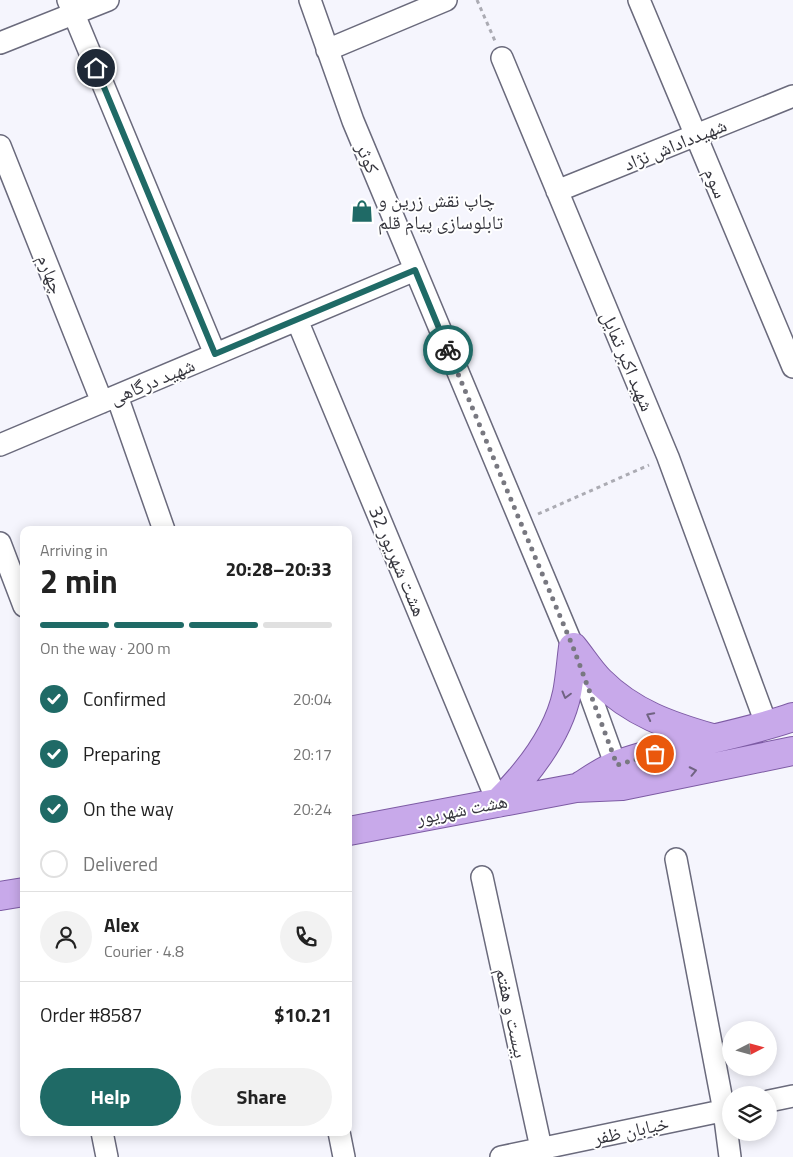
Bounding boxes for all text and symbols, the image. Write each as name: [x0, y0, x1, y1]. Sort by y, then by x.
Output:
pin: [75, 47, 117, 89]
icon: home: [82, 54, 110, 82]
street label: شهیدداداش نژاد: [619, 110, 731, 177]
street label: کوثر: [349, 137, 388, 178]
street label: سوم: [697, 163, 736, 203]
place label: چاپ نقش زرین و تابلوسازی پیام قلم: [378, 185, 503, 236]
shop icon: چاپ نقش زرین و تابلوسازی پیام قلم: [349, 198, 375, 224]
street label: چهارم: [30, 249, 73, 298]
street label: شهید اکبر تمایل: [594, 306, 663, 415]
courier: [423, 325, 473, 375]
icon: bike: [434, 336, 462, 364]
street label: شهید درگاهی: [105, 350, 199, 412]
street label: هشت شهریور 32: [362, 501, 435, 621]
text: Arriving in: [40, 538, 108, 562]
text: 20:28–20:33: [225, 554, 332, 583]
text: 2 min: [40, 557, 118, 605]
text: On the way · 200 m: [40, 636, 171, 660]
text: Confirmed: [83, 684, 166, 713]
icon: check: [40, 685, 68, 713]
text: 20:04: [293, 687, 332, 711]
one-way arrow: [561, 691, 572, 700]
one-way arrow: [646, 712, 655, 722]
pin: [634, 733, 676, 775]
text: Preparing: [83, 739, 160, 768]
icon: check: [40, 740, 68, 768]
icon: bag: [641, 740, 669, 768]
text: 20:17: [293, 742, 332, 766]
one-way arrow: [689, 767, 698, 777]
street label: هشت شهریور: [413, 785, 510, 832]
text: On the way: [83, 794, 174, 823]
icon: check: [40, 795, 68, 823]
text: 20:24: [293, 797, 332, 821]
text: Delivered: [83, 849, 158, 878]
text: Alex: [104, 910, 139, 939]
button: person: [40, 911, 92, 963]
button: phone: [280, 911, 332, 963]
text: Courier · 4.8: [104, 939, 184, 963]
street label: بیست و هفتم: [489, 965, 536, 1061]
text: Order #8587: [40, 1000, 142, 1029]
text: $10.21: [274, 1000, 332, 1029]
north arrow: [722, 1021, 778, 1076]
map controls: [722, 1021, 777, 1141]
button: Help: [40, 1068, 181, 1126]
button: Share: [191, 1068, 332, 1126]
button: layers: [722, 1086, 777, 1141]
street label: خیابان ظفر: [589, 1107, 671, 1152]

